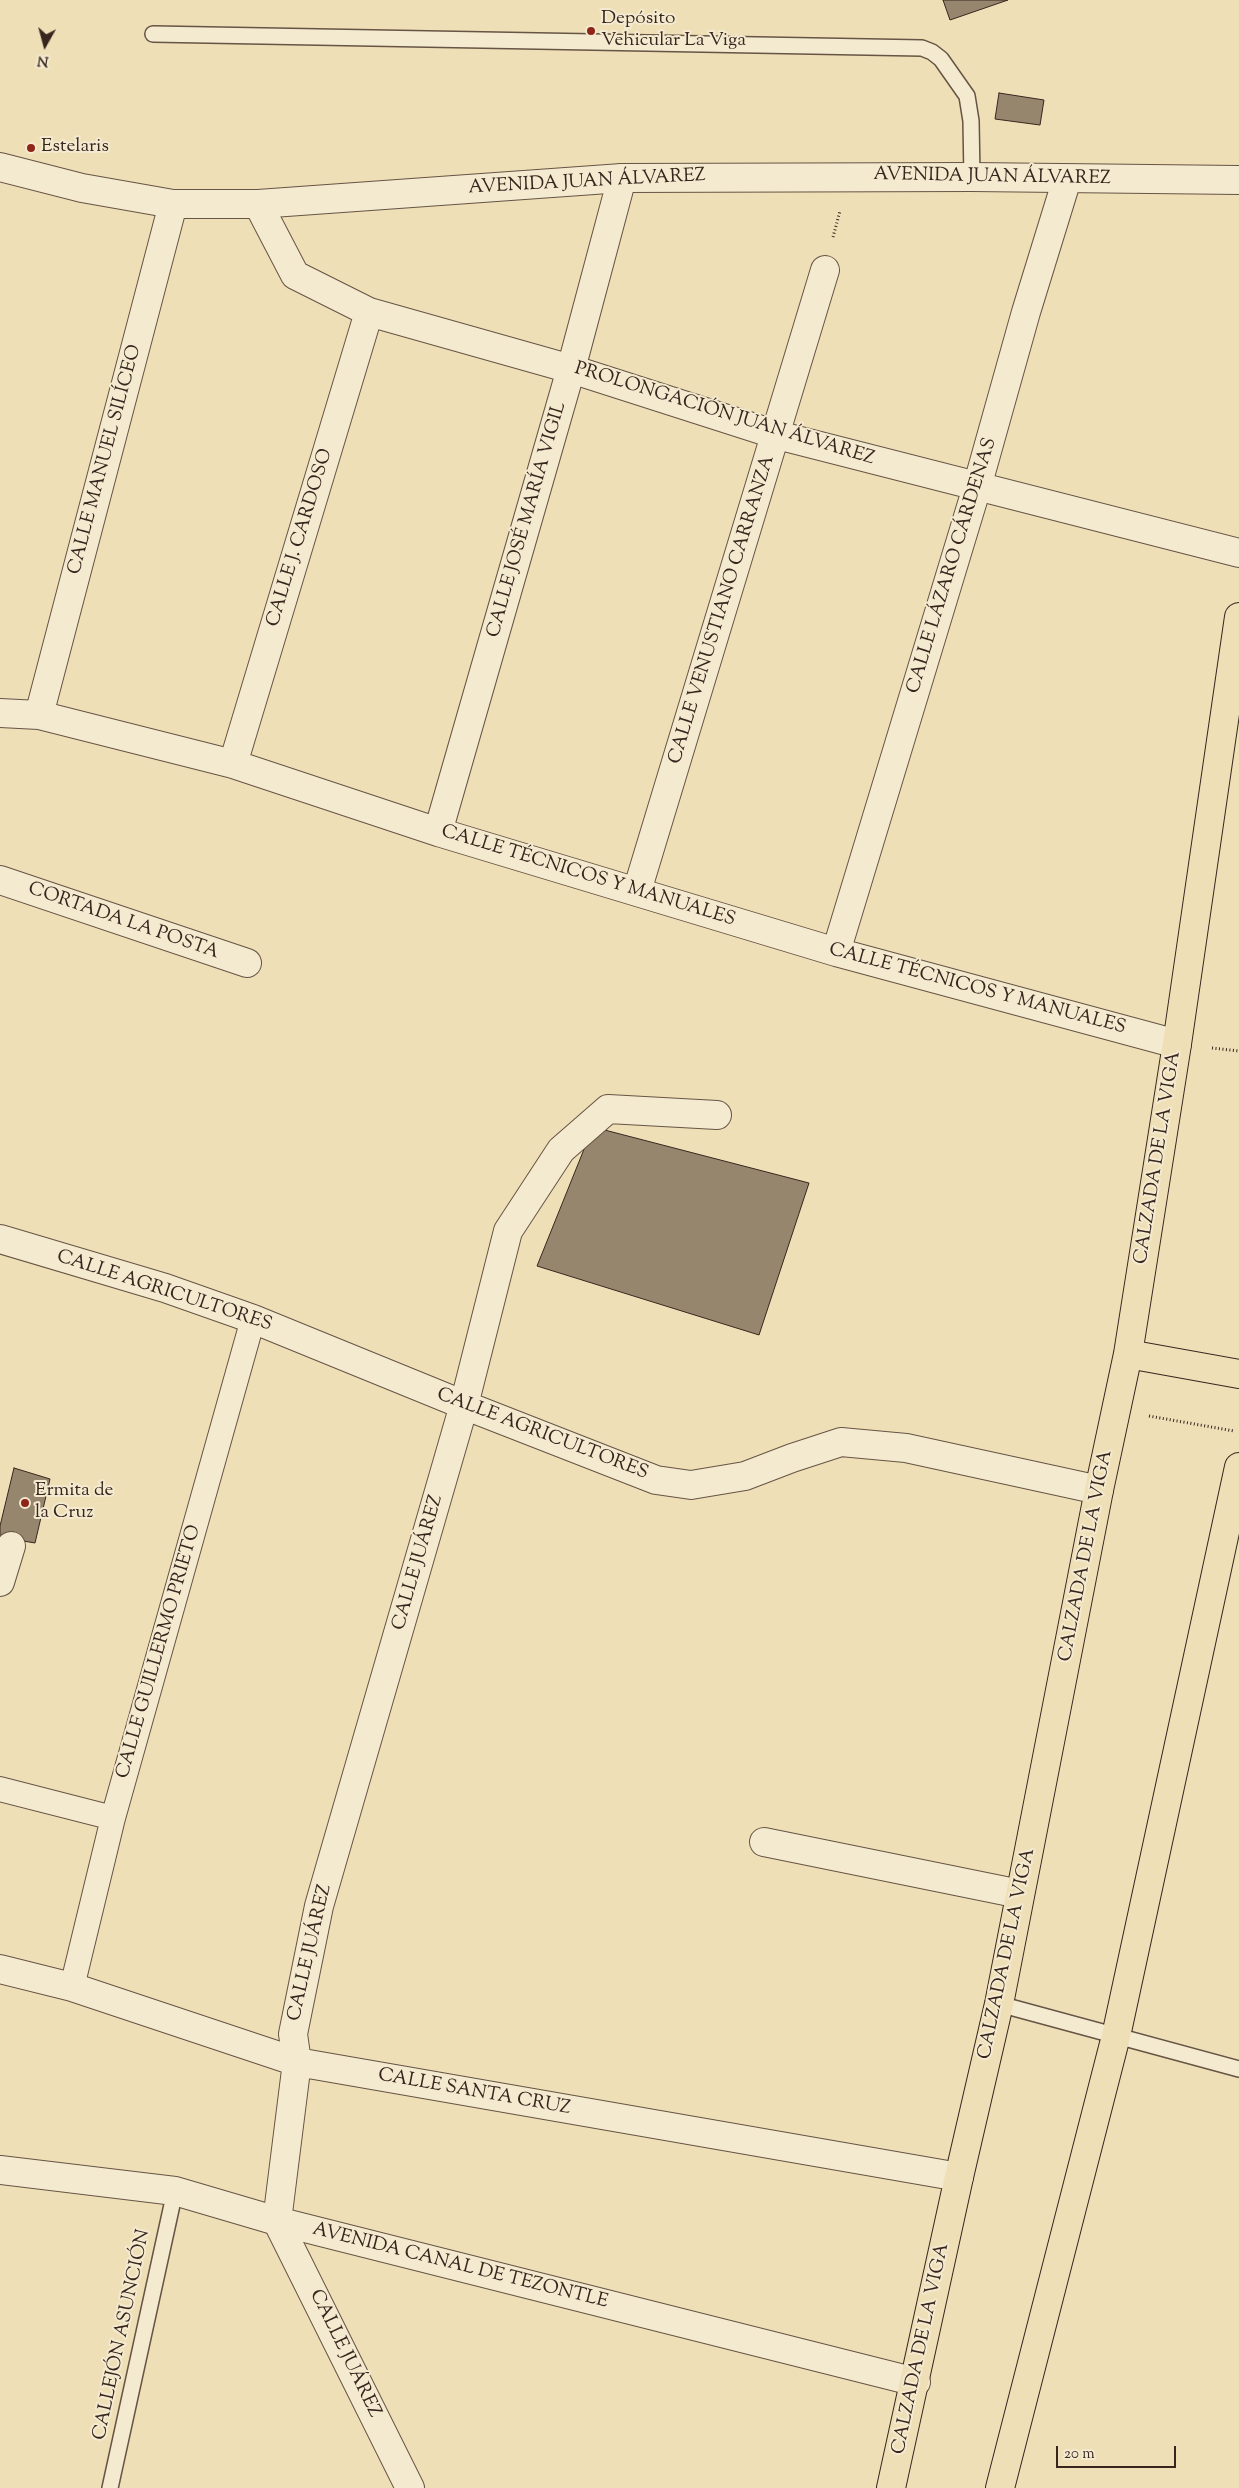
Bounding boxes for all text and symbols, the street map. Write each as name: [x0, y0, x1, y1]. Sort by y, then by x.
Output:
place label: Depósito Vehicular La Viga: [601, 9, 746, 53]
north arrow: [20, 20, 70, 70]
marker: Depósito Vehicular La Viga: [585, 25, 597, 37]
text: N: [36, 49, 50, 70]
place label: Estelaris: [41, 137, 109, 159]
marker: Estelaris: [25, 142, 37, 154]
street label: AVENIDA JUAN ÁLVAREZ: [468, 165, 706, 201]
street label: AVENIDA JUAN ÁLVAREZ: [873, 165, 1111, 191]
street label: CALLE MANUEL SILÍCEO: [64, 343, 148, 577]
street label: PROLONGACIÓN JUAN ÁLVAREZ: [571, 358, 877, 472]
street label: CALLE JOSÉ MARÍA VIGIL: [483, 400, 573, 640]
street label: CALLE LÁZARO CÁRDENAS: [903, 435, 1003, 697]
street label: CALLE J. CARDOSO: [263, 446, 339, 630]
street label: CALLE VENUSTIANO CARRANZA: [665, 453, 781, 767]
street label: CALLE TÉCNICOS Y MANUALES: [438, 821, 738, 933]
street label: CORTADA LA POSTA: [24, 879, 222, 965]
street label: CALLE TÉCNICOS Y MANUALES: [826, 939, 1128, 1041]
street label: CALZADA DE LA VIGA: [1131, 1050, 1187, 1266]
street label: CALLE AGRICULTORES: [54, 1246, 274, 1338]
street label: CALLE AGRICULTORES: [433, 1384, 651, 1486]
street label: CALZADA DE LA VIGA: [1055, 1448, 1119, 1664]
place label: Ermita de la Cruz: [35, 1481, 113, 1525]
street label: CALLE JUÁREZ: [389, 1493, 449, 1633]
marker: Ermita de la Cruz: [19, 1497, 31, 1509]
street label: CALLE GUILLERMO PRIETO: [113, 1523, 207, 1781]
street label: CALZADA DE LA VIGA: [974, 1846, 1042, 2062]
street label: CALLE JUÁREZ: [284, 1882, 338, 2024]
street label: CALLE SANTA CRUZ: [376, 2065, 572, 2121]
street label: AVENIDA CANAL DE TEZONTLE: [310, 2219, 610, 2315]
street label: CALLEJÓN ASUNCIÓN: [90, 2228, 156, 2442]
street label: CALZADA DE LA VIGA: [888, 2241, 956, 2457]
street label: CALLE JUÁREZ: [303, 2286, 385, 2422]
scale bar: [1059, 2436, 1179, 2468]
text: 20 m: [1064, 2444, 1095, 2465]

